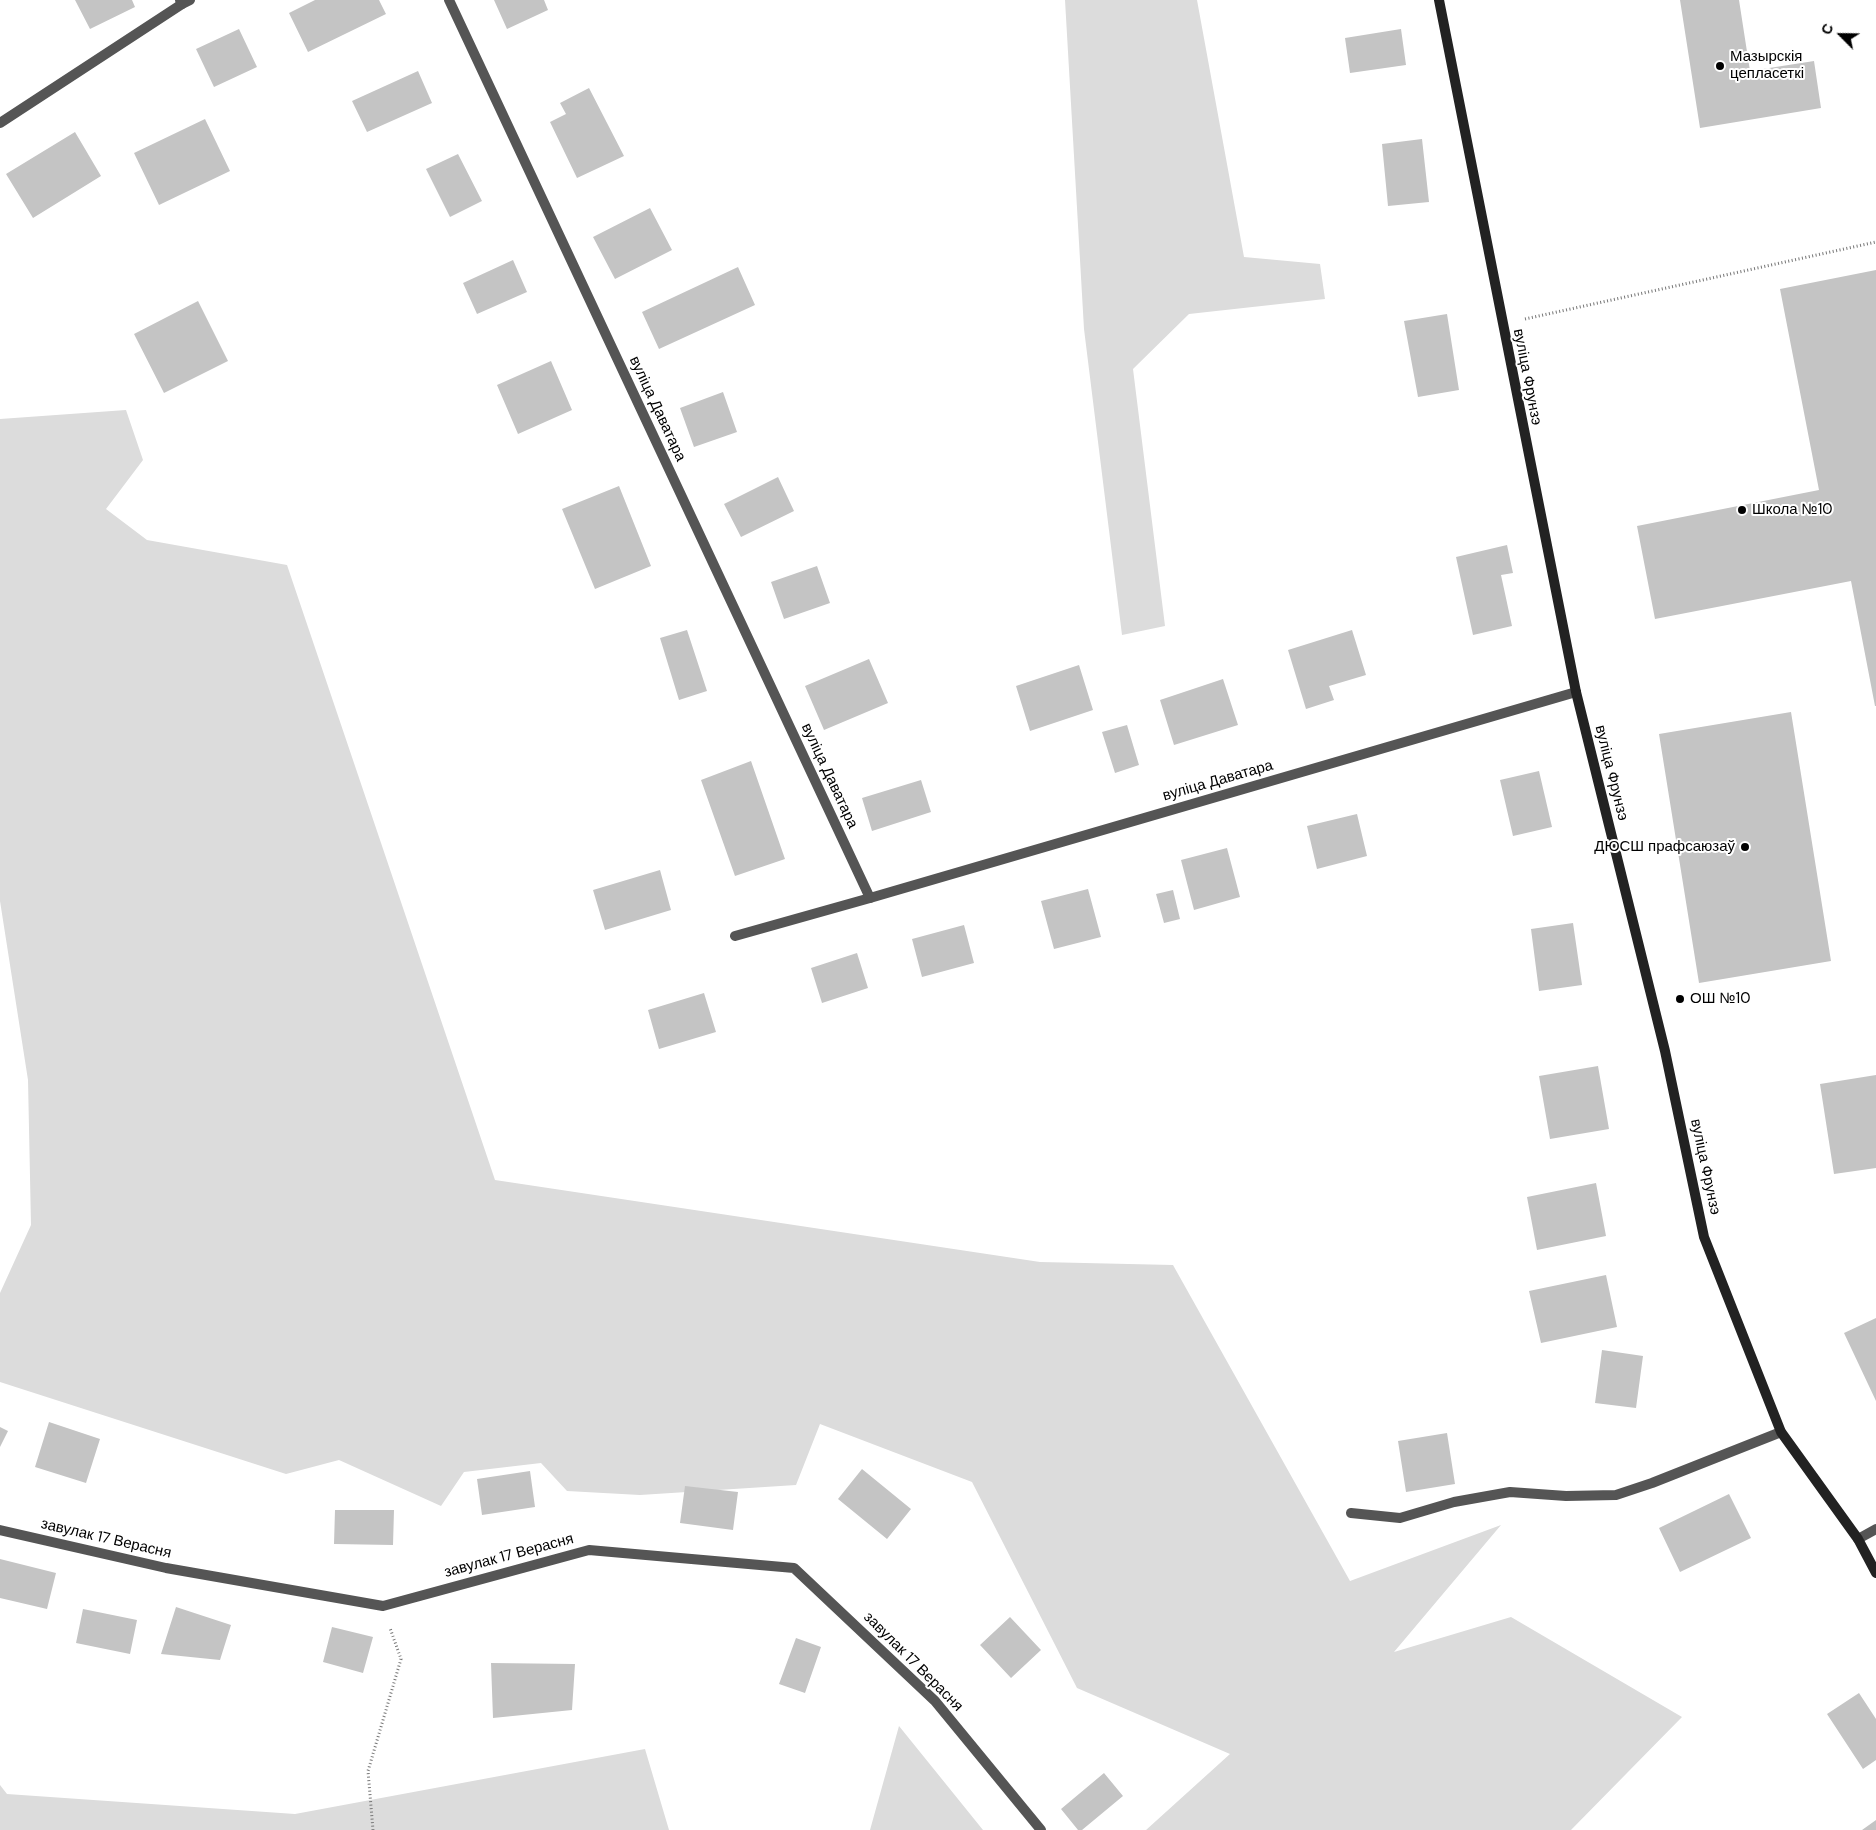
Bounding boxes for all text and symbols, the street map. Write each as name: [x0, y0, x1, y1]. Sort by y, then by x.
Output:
north arrow: [1816, 10, 1866, 60]
text: С: [1817, 21, 1837, 37]
place label: Мазырскія цепласеткі: [1730, 48, 1804, 83]
marker: Мазырскія цепласеткі: [1714, 60, 1726, 72]
street label: вуліца Фрунзэ: [1509, 327, 1545, 427]
street label: вуліца Даватара: [625, 354, 689, 464]
place label: Школа №10: [1752, 501, 1833, 519]
marker: Школа №10: [1736, 504, 1748, 516]
street label: вуліца Даватара: [797, 721, 861, 831]
street label: вуліца Фрунзэ: [1590, 723, 1632, 823]
street label: вуліца Даватара: [1161, 757, 1275, 805]
place label: ДЮСШ прафсаюзаў: [1594, 838, 1735, 856]
marker: ДЮСШ прафсаюзаў: [1739, 841, 1751, 853]
place label: ОШ №10: [1690, 990, 1750, 1008]
marker: ОШ №10: [1674, 993, 1686, 1005]
street label: вуліца Фрунзэ: [1686, 1117, 1724, 1217]
street label: завулак 17 Верасня: [39, 1515, 173, 1563]
street label: завулак 17 Верасня: [442, 1530, 576, 1582]
street label: завулак 17 Верасня: [860, 1609, 966, 1715]

